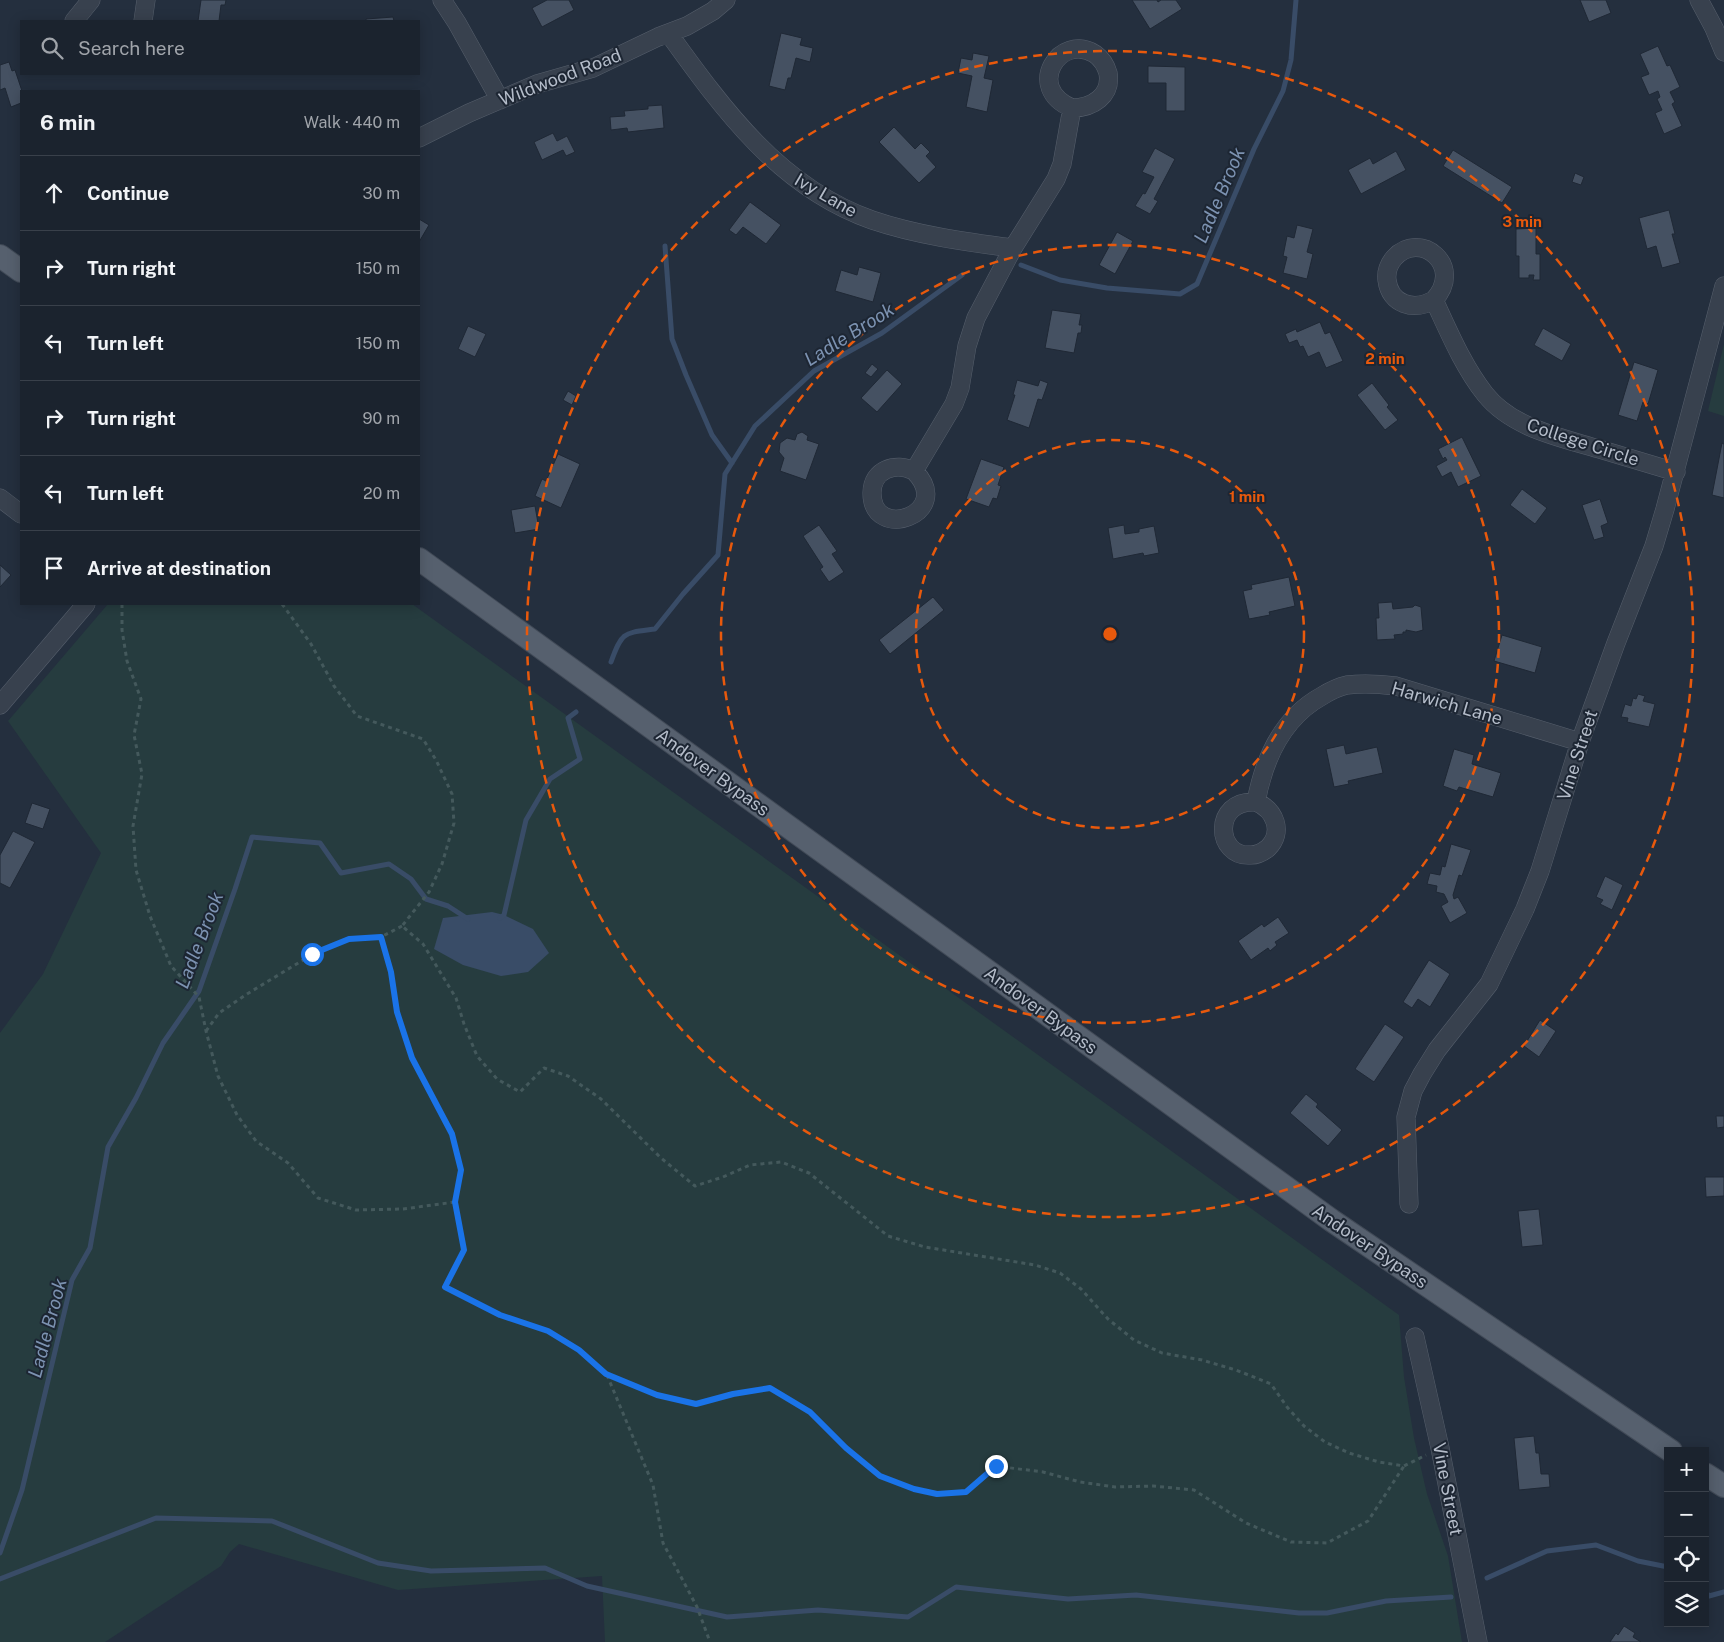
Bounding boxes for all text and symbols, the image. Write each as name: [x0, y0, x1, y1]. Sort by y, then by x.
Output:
search box: [20, 20, 420, 75]
icon: search: [38, 34, 66, 62]
text: Search here: [78, 37, 185, 59]
street label: Wildwood Road: [496, 44, 624, 110]
text: 6 min: [40, 110, 96, 135]
text: Walk · 440 m: [304, 113, 400, 132]
water label: Ladle Brook: [1189, 143, 1249, 246]
street label: Ivy Lane: [791, 169, 861, 221]
icon: ahead: [40, 179, 68, 207]
text: Continue: [87, 182, 169, 204]
text: 30 m: [363, 184, 400, 203]
text: 3 min: [1502, 213, 1542, 230]
icon: right: [40, 254, 68, 282]
text: Turn right: [87, 257, 176, 279]
text: 150 m: [356, 259, 400, 278]
water label: Ladle Brook: [800, 297, 899, 370]
icon: left: [40, 329, 68, 357]
text: Turn left: [87, 332, 164, 354]
text: 150 m: [356, 334, 400, 353]
text: 2 min: [1365, 350, 1405, 367]
icon: right: [40, 404, 68, 432]
text: Turn right: [87, 407, 176, 429]
text: 90 m: [363, 409, 400, 428]
street label: College Circle: [1524, 414, 1642, 470]
icon: left: [40, 479, 68, 507]
text: Turn left: [87, 482, 164, 504]
text: 20 m: [363, 484, 400, 503]
text: 1 min: [1229, 488, 1265, 505]
icon: arrive: [40, 554, 68, 582]
text: Arrive at destination: [87, 557, 271, 579]
centre of rings: [1101, 625, 1119, 643]
street label: Harwich Lane: [1389, 677, 1505, 729]
street label: Vine Street: [1552, 707, 1602, 803]
street label: Andover Bypass: [652, 724, 774, 820]
water label: Ladle Brook: [171, 888, 228, 991]
route start: [301, 943, 324, 966]
street label: Andover Bypass: [980, 962, 1102, 1058]
street label: Andover Bypass: [1308, 1200, 1432, 1292]
water label: Ladle Brook: [23, 1275, 71, 1380]
street label: Vine Street: [1429, 1441, 1467, 1537]
map controls: [1664, 1447, 1709, 1627]
button: +: [1664, 1447, 1709, 1492]
route end: [985, 1455, 1008, 1478]
button: −: [1664, 1492, 1709, 1537]
button: locate: [1664, 1537, 1709, 1582]
button: layers: [1664, 1582, 1709, 1627]

